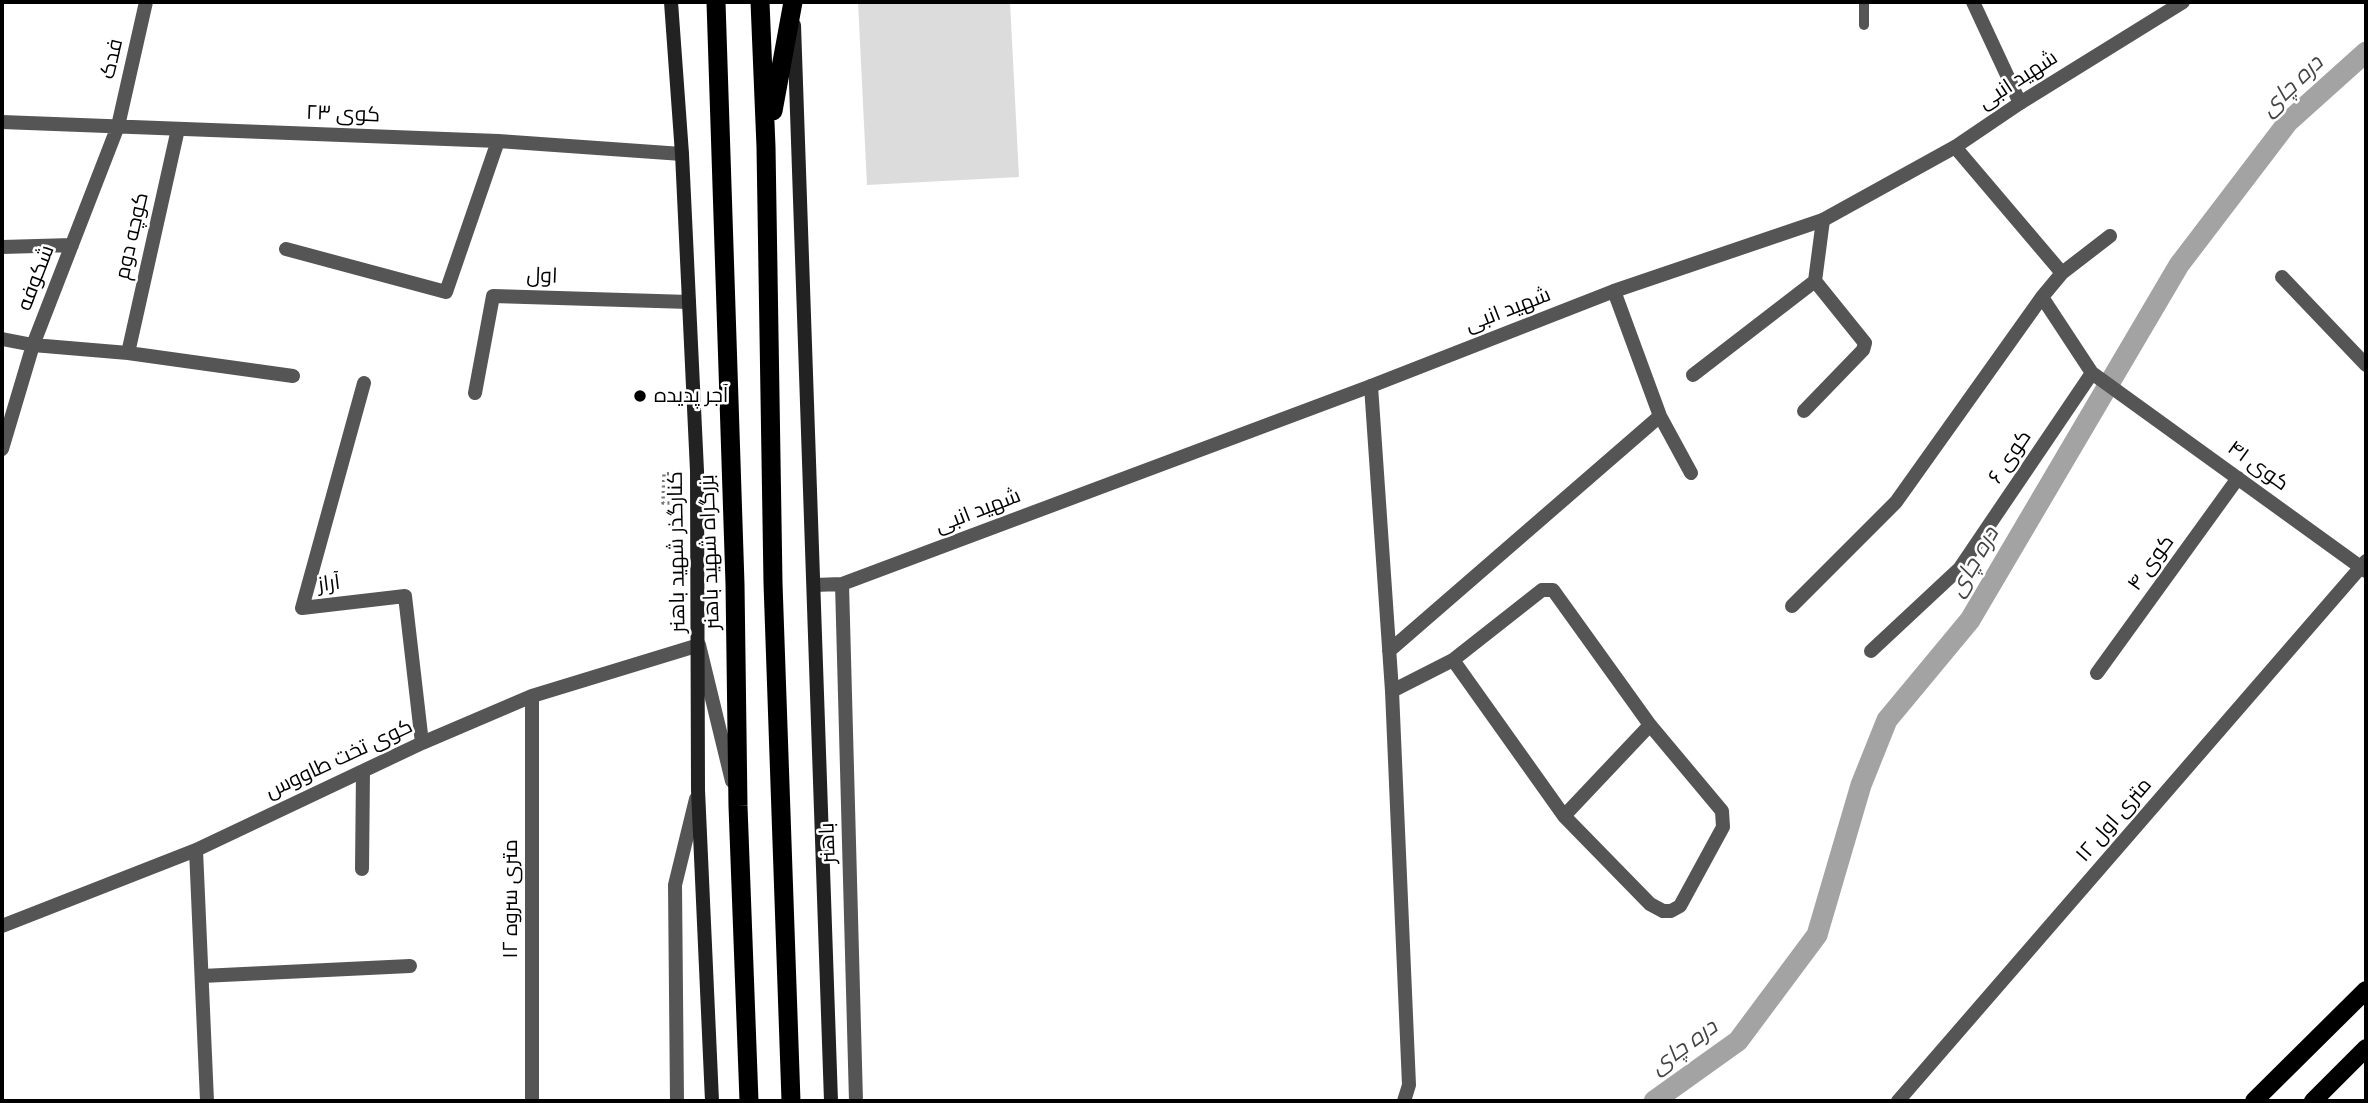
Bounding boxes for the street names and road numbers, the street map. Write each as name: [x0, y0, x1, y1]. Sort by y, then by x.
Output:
street label: فدک: [95, 36, 129, 82]
street label: شهید انبی: [1974, 45, 2062, 115]
street label: کوی ۲۳: [305, 100, 381, 128]
street label: کوچه دوم: [110, 190, 154, 282]
street label: شکوفه: [12, 242, 60, 314]
street label: اول: [526, 263, 558, 289]
street label: شهید انبی: [1462, 282, 1554, 338]
street label: کوی ۶: [1983, 425, 2037, 489]
street label: کوی ۴۱: [2222, 435, 2294, 497]
street label: کنارگذر شهید باهنر: [663, 471, 691, 633]
street label: بزرگراه شهید باهنر: [695, 474, 725, 630]
street label: شهید انبی: [932, 483, 1024, 539]
street label: کوی ۴: [2122, 530, 2180, 596]
street label: آراز: [316, 570, 342, 598]
street label: کوی تخت طاووس: [261, 714, 417, 804]
street label: ۱۲ متری اول: [2071, 773, 2157, 867]
street label: باهنر: [815, 822, 841, 864]
street label: ۱۲ متری سروه: [498, 839, 524, 959]

